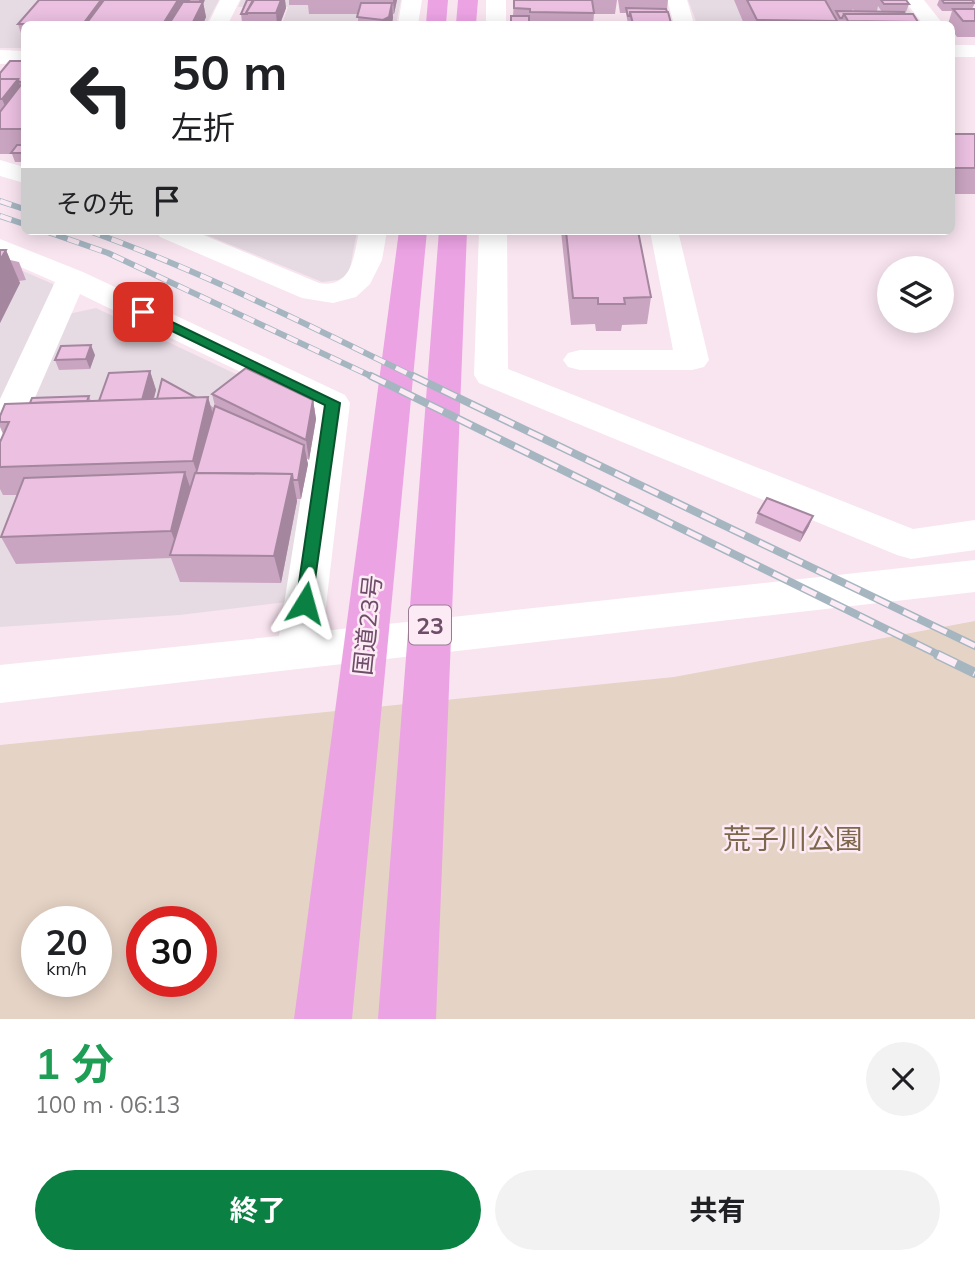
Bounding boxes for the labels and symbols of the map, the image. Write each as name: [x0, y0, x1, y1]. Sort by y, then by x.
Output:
pin: [113, 282, 173, 342]
position arrow: [268, 566, 342, 640]
street label: 国道23号: [347, 573, 387, 677]
road number: 23: [409, 606, 451, 645]
park label: 荒子川公園: [723, 821, 863, 856]
speed limit sign: 30: [126, 906, 217, 997]

